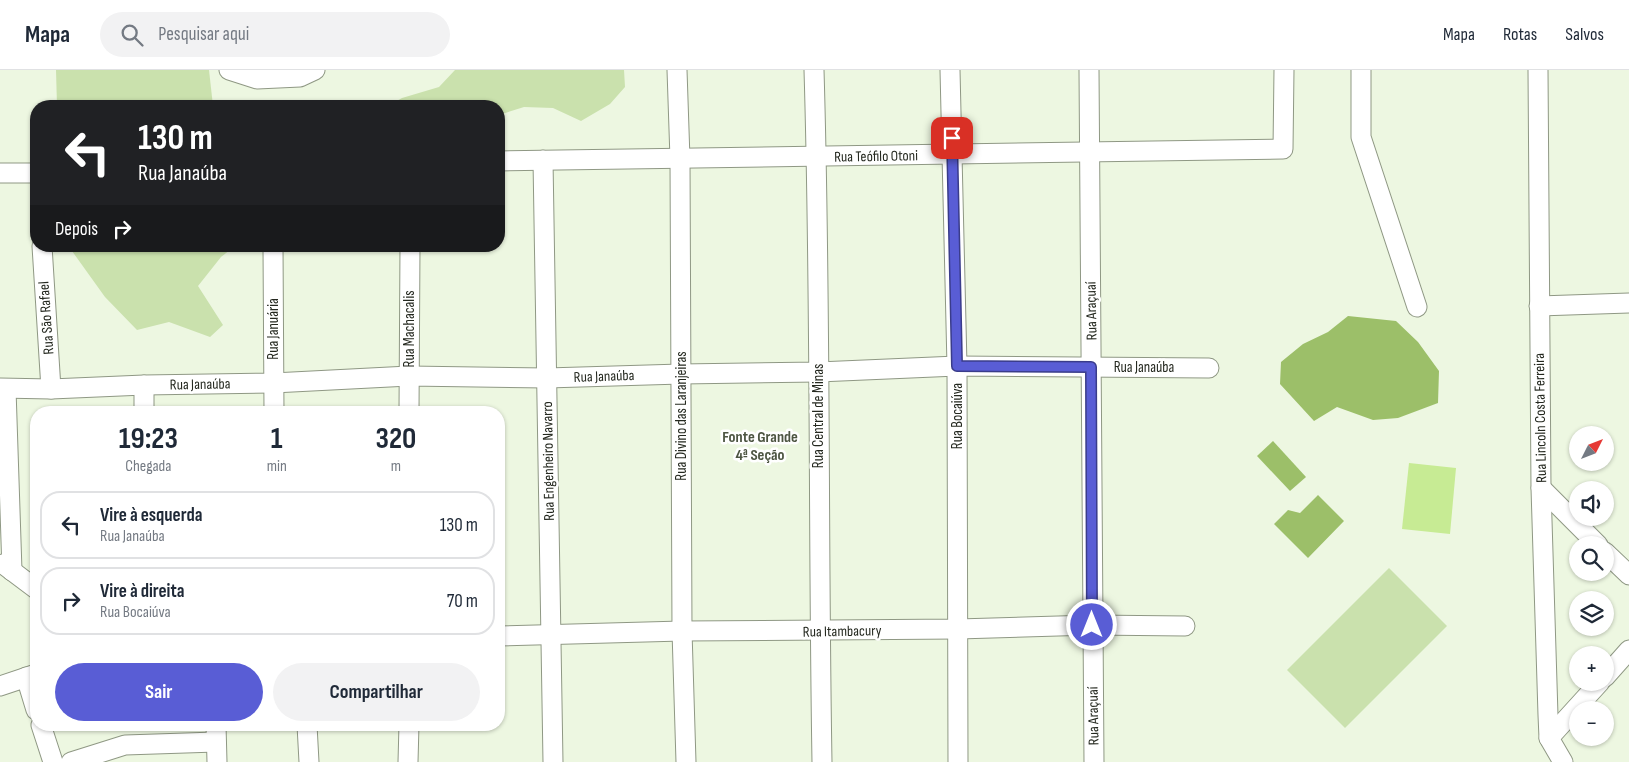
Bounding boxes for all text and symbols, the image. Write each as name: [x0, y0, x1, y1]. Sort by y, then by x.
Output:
search box: [100, 12, 450, 57]
text: Mapa: [25, 20, 70, 49]
icon: search: [118, 21, 146, 49]
text: Pesquisar aqui: [158, 23, 249, 46]
text: Mapa: [1443, 24, 1475, 45]
text: Rotas: [1503, 24, 1537, 45]
text: Salvos: [1565, 24, 1604, 45]
text: 130 m: [138, 117, 213, 160]
pin: [931, 117, 973, 159]
icon: left: [55, 120, 120, 185]
icon: arrive: [938, 124, 966, 152]
street label: Rua Teófilo Otoni: [834, 146, 918, 167]
text: Rua Janaúba: [138, 160, 227, 187]
icon: right: [108, 215, 136, 243]
text: Depois: [55, 218, 98, 241]
street label: Rua São Rafael: [34, 281, 59, 355]
street label: Rua Araçuaí: [1081, 281, 1102, 341]
street label: Rua Machacalis: [400, 290, 419, 368]
street label: Rua Januária: [264, 298, 283, 360]
street label: Rua Divino das Laranjeiras: [672, 351, 691, 481]
street label: Rua Lincoln Costa Ferreira: [1530, 353, 1551, 483]
street label: Rua Janaúba: [1114, 358, 1175, 377]
street label: Rua Central de Minas: [809, 364, 828, 468]
street label: Rua Janaúba: [573, 366, 635, 387]
street label: Rua Janaúba: [170, 374, 231, 395]
street label: Rua Bocaiúva: [948, 383, 967, 449]
street label: Rua Engenheiro Navarro: [538, 401, 559, 521]
text: 19:23: [119, 421, 178, 457]
text: 1: [271, 421, 283, 457]
text: 320: [375, 421, 416, 457]
north arrow: [1569, 426, 1614, 471]
map controls: [1569, 426, 1614, 746]
district label: Fonte Grande 4ª Seção: [722, 428, 798, 465]
text: Chegada: [125, 457, 171, 476]
text: min: [267, 457, 287, 476]
text: m: [391, 457, 401, 476]
button: sound: [1569, 481, 1614, 526]
text: Vire à esquerda: [100, 504, 202, 527]
icon: left: [57, 511, 85, 539]
text: 130 m: [440, 514, 478, 537]
text: Rua Janaúba: [100, 527, 165, 546]
button: search: [1569, 536, 1614, 581]
text: Vire à direita: [100, 580, 184, 603]
icon: right: [57, 587, 85, 615]
text: 70 m: [447, 590, 478, 613]
button: layers: [1569, 591, 1614, 636]
position arrow: [1065, 598, 1117, 650]
text: Rua Bocaiúva: [100, 603, 171, 622]
street label: Rua Itambacury: [802, 621, 882, 642]
button: +: [1569, 646, 1614, 691]
button: Sair: [55, 663, 263, 721]
button: Compartilhar: [273, 663, 480, 721]
street label: Rua Araçuaí: [1083, 686, 1104, 746]
button: −: [1569, 701, 1614, 746]

